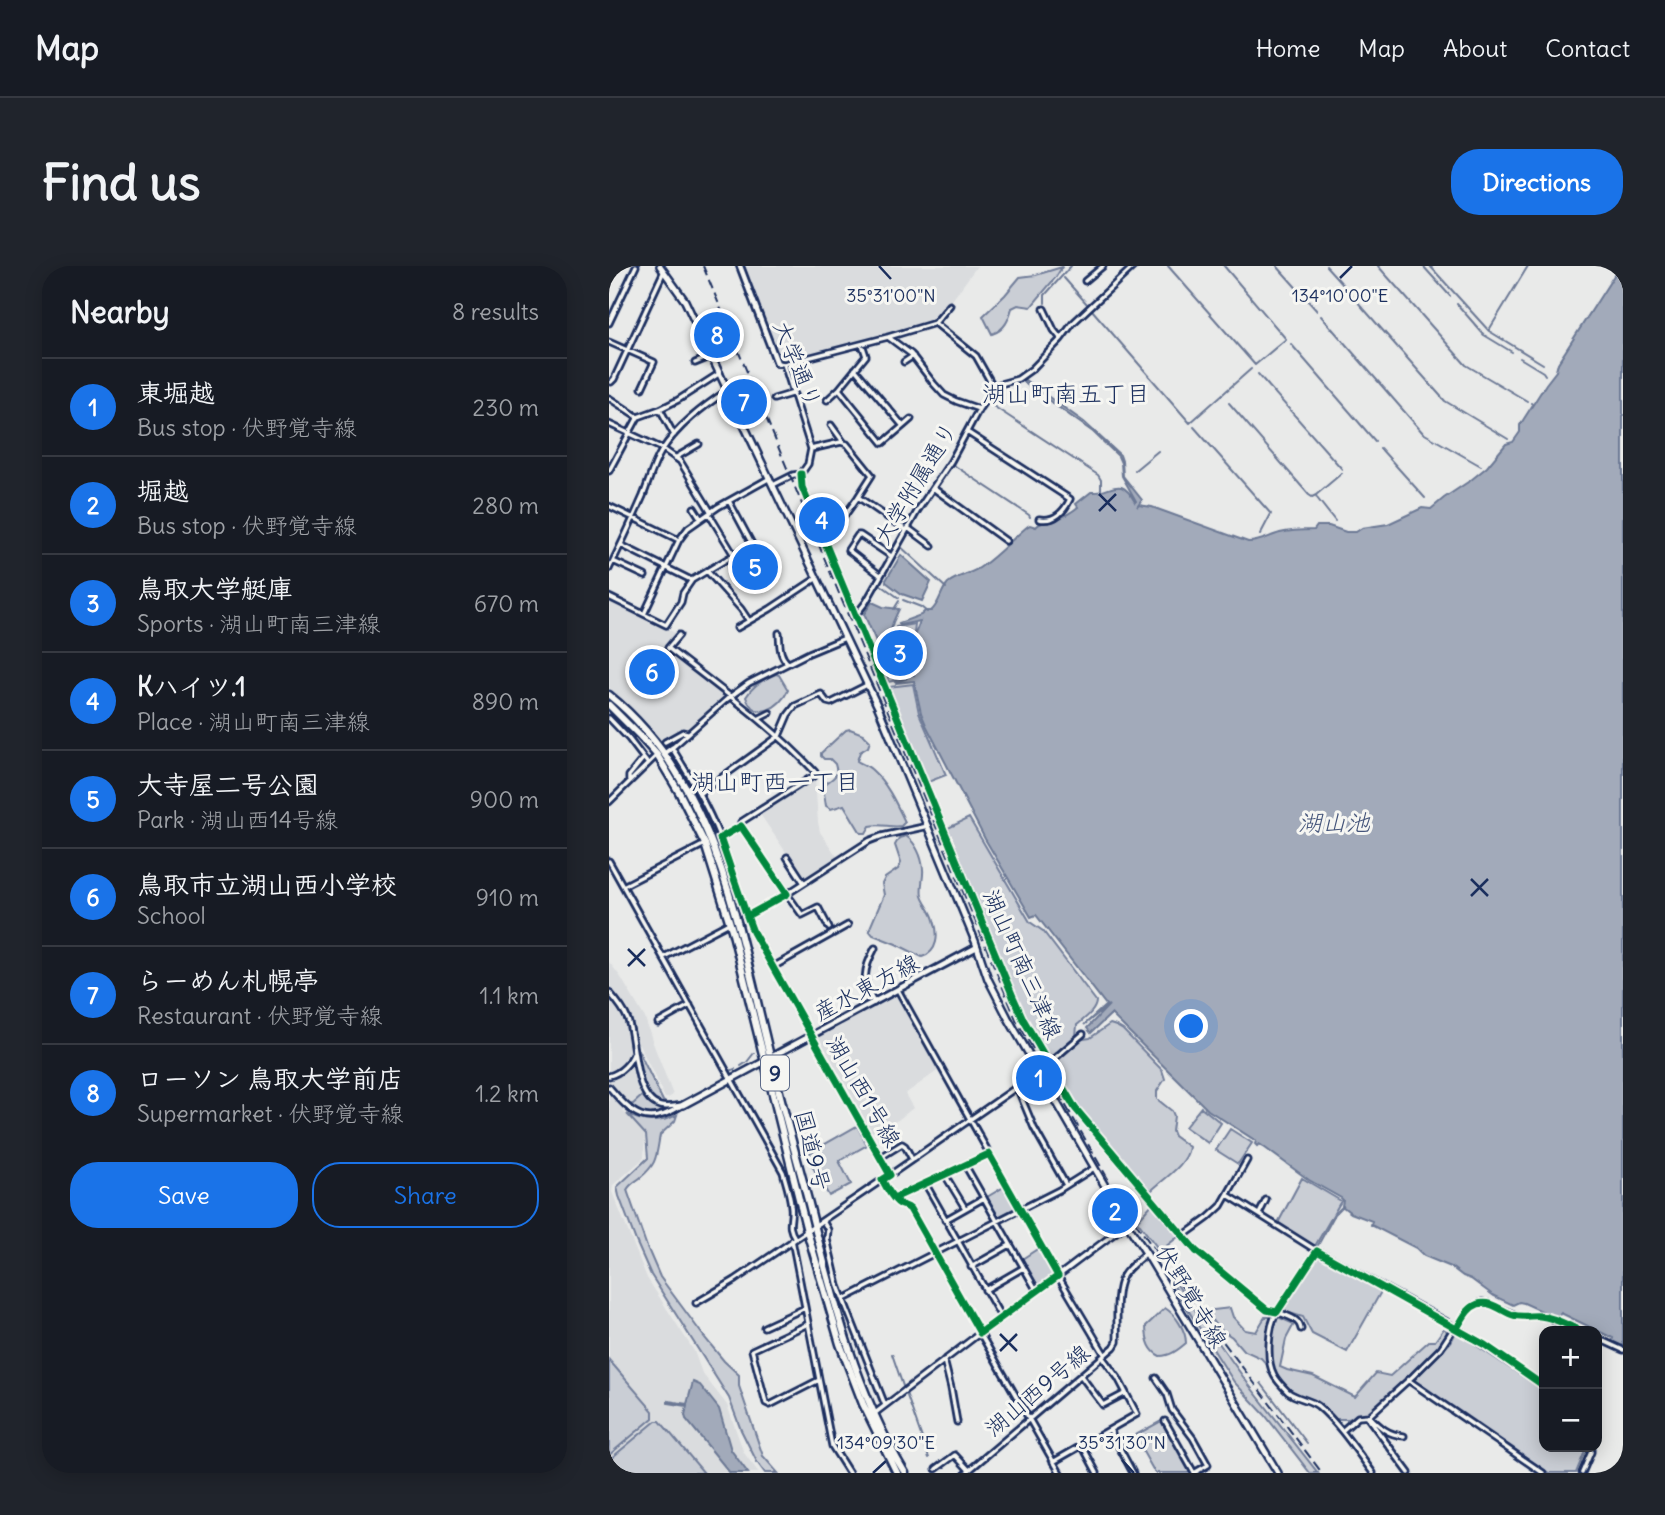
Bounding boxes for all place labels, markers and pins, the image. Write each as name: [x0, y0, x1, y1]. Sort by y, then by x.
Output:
pin: 8: [694, 309, 740, 361]
pin: 7: [721, 376, 767, 428]
pin: 4: [799, 494, 845, 546]
pin: 5: [732, 541, 778, 593]
pin: 3: [877, 627, 923, 679]
pin: 6: [629, 646, 675, 698]
pin: 1: [1016, 1052, 1062, 1104]
pin: 2: [1092, 1185, 1138, 1237]

